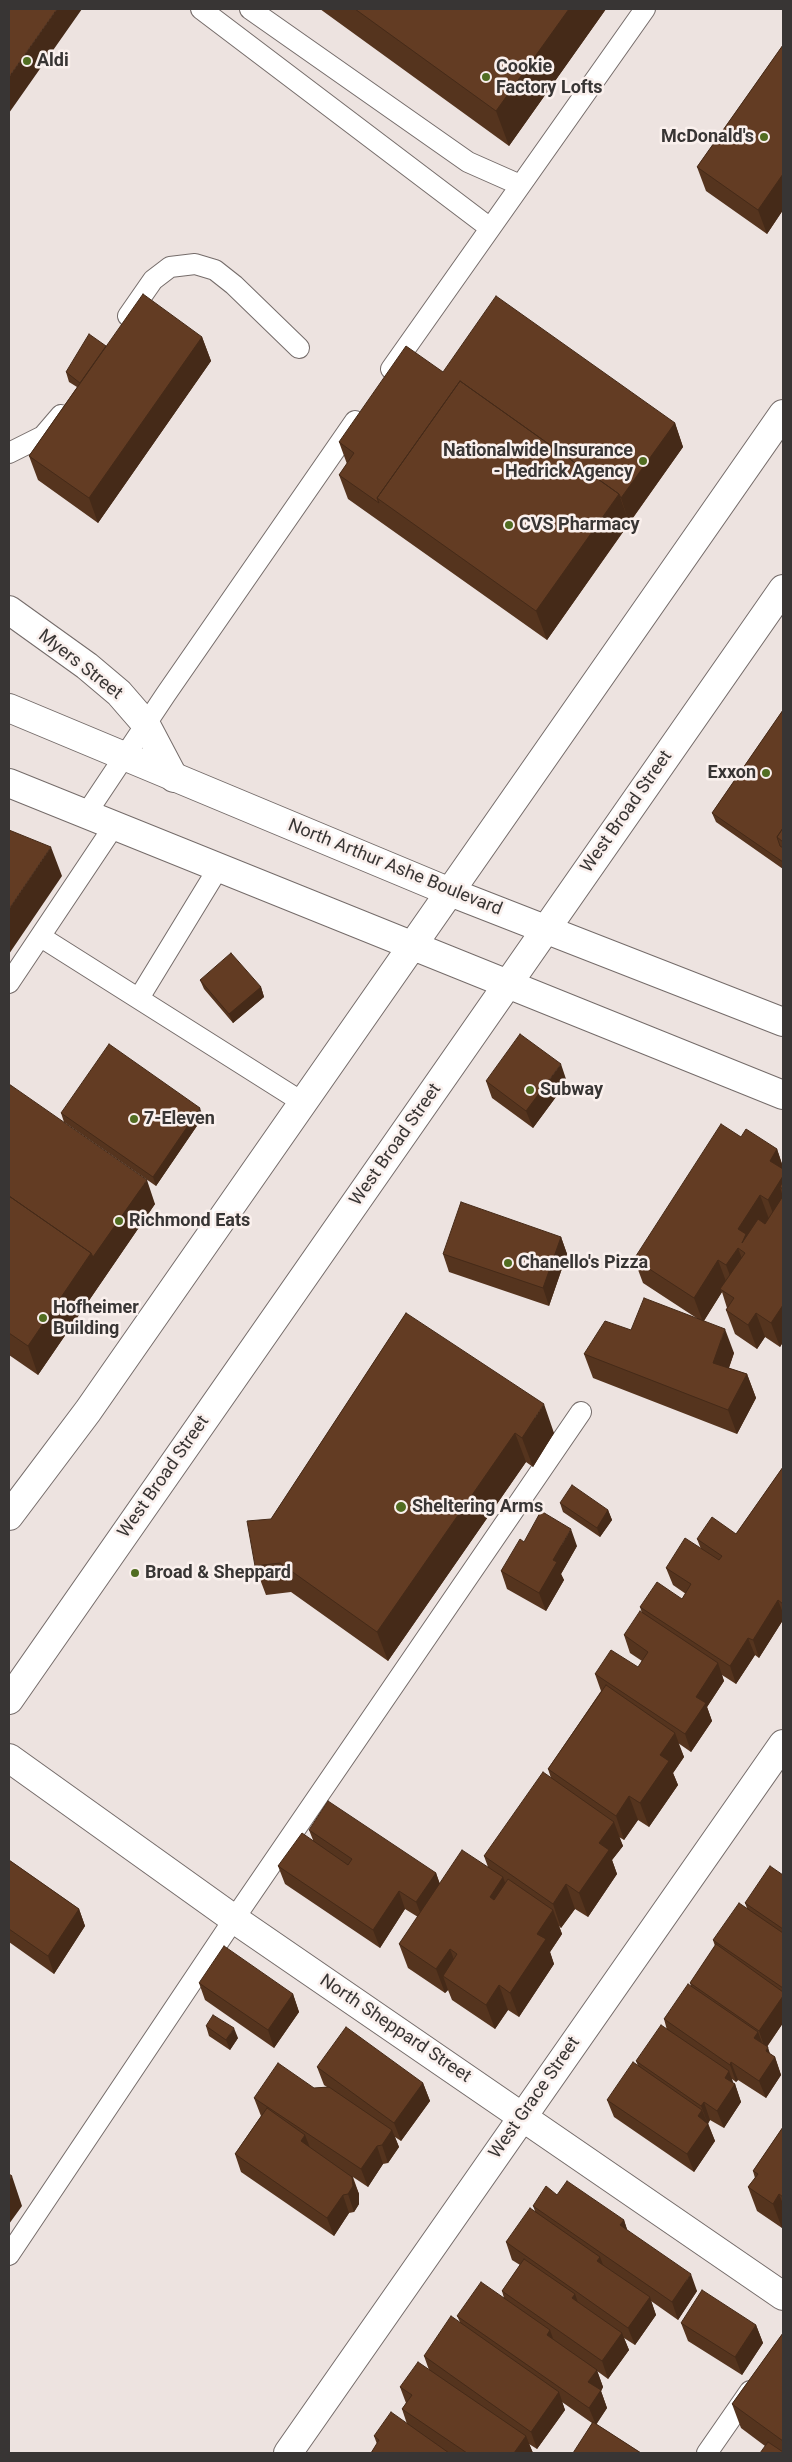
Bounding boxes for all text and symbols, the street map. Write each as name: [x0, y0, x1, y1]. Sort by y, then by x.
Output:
place label: Aldi: [37, 50, 69, 72]
marker: Aldi: [21, 55, 33, 67]
place label: Cookie Factory Lofts: [496, 56, 603, 98]
marker: Cookie Factory Lofts: [480, 71, 492, 83]
place label: McDonald's: [661, 126, 754, 148]
marker: McDonald's: [758, 131, 770, 143]
place label: Nationalwide Insurance - Hedrick Agency: [443, 440, 633, 482]
marker: Nationalwide Insurance - Hedrick Agency: [637, 455, 649, 467]
place label: CVS Pharmacy: [519, 514, 640, 536]
marker: CVS Pharmacy: [503, 519, 515, 531]
street label: Myers Street: [34, 625, 126, 705]
street label: West Broad Street: [577, 747, 677, 877]
place label: Exxon: [708, 762, 756, 784]
marker: Exxon: [760, 767, 772, 779]
street label: North Arthur Ashe Boulevard: [285, 815, 505, 921]
place label: Subway: [540, 1079, 603, 1101]
street label: West Broad Street: [346, 1080, 446, 1210]
marker: Subway: [524, 1084, 536, 1096]
place label: 7-Eleven: [144, 1108, 215, 1130]
marker: 7-Eleven: [128, 1113, 140, 1125]
place label: Richmond Eats: [129, 1210, 250, 1232]
marker: Richmond Eats: [113, 1215, 125, 1227]
place label: Chanello's Pizza: [518, 1252, 648, 1274]
marker: Chanello's Pizza: [502, 1257, 514, 1269]
place label: Hofheimer Building: [53, 1297, 139, 1340]
marker: Hofheimer Building: [37, 1312, 49, 1324]
street label: West Broad Street: [114, 1412, 214, 1542]
place label: Sheltering Arms: [412, 1496, 543, 1518]
marker: Sheltering Arms: [394, 1500, 408, 1514]
place label: Broad & Sheppard: [145, 1562, 291, 1584]
marker: Broad & Sheppard: [129, 1567, 141, 1579]
street label: North Sheppard Street: [315, 1970, 475, 2088]
street label: West Grace Street: [485, 2033, 585, 2163]

